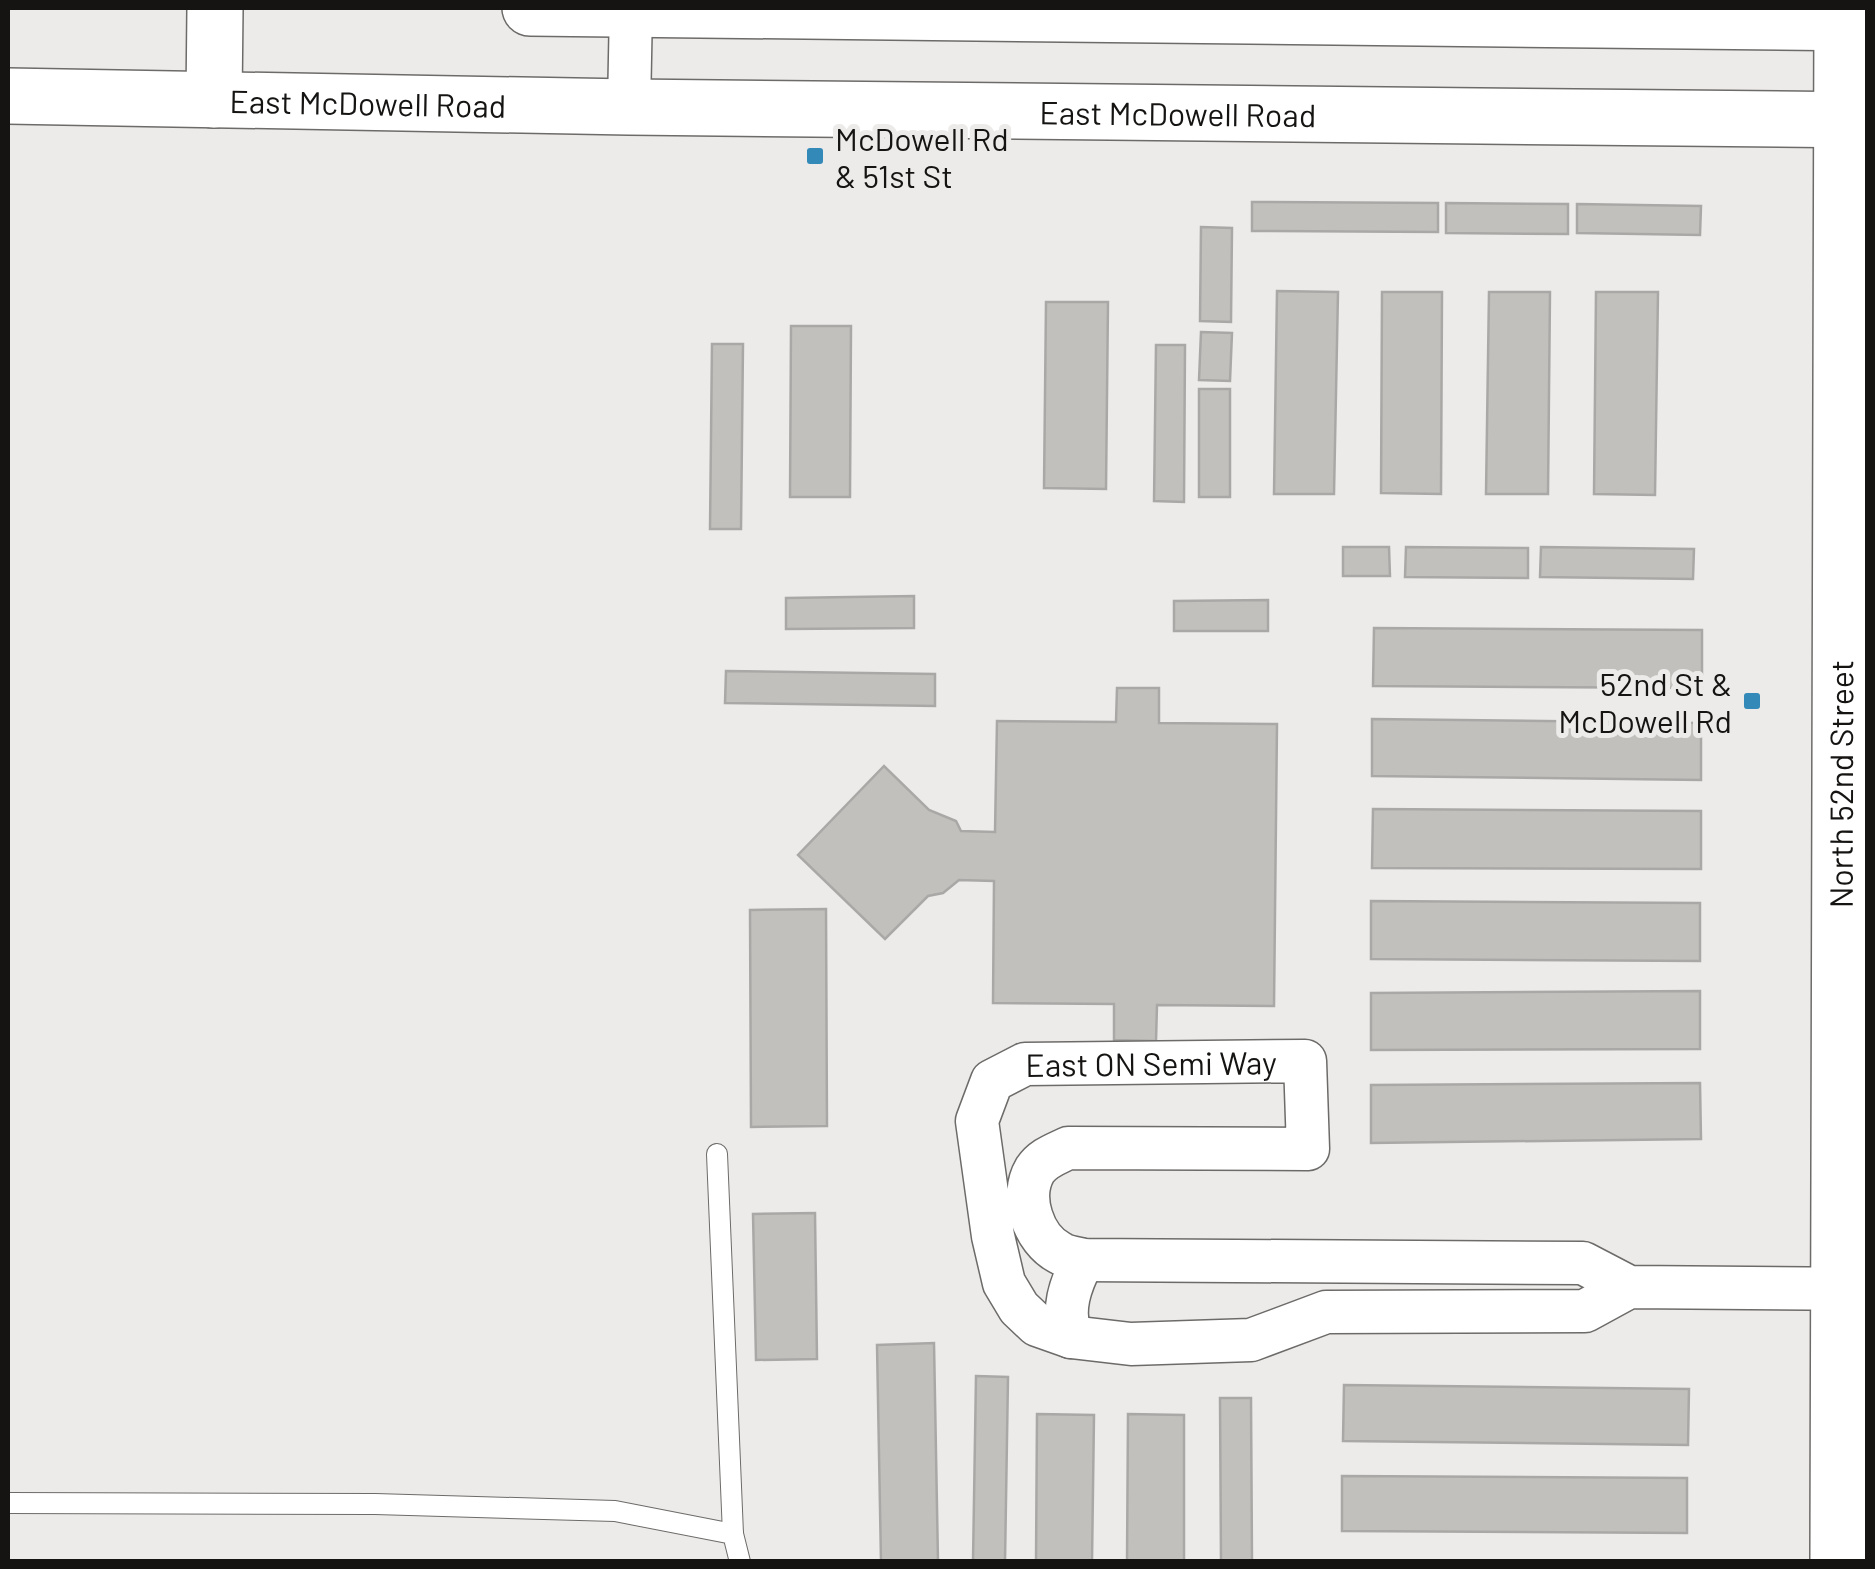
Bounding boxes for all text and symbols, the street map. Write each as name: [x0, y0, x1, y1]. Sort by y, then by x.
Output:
street label: East McDowell Road: [229, 81, 507, 124]
street label: East McDowell Road: [1039, 92, 1316, 133]
place label: McDowell Rd & 51st St: [835, 119, 1009, 194]
marker: McDowell Rd & 51st St: [804, 145, 826, 167]
street label: North 52nd Street: [1821, 660, 1859, 908]
place label: 52nd St & McDowell Rd: [1558, 664, 1732, 739]
marker: 52nd St & McDowell Rd: [1741, 690, 1763, 712]
street label: East ON Semi Way: [1025, 1042, 1277, 1083]

